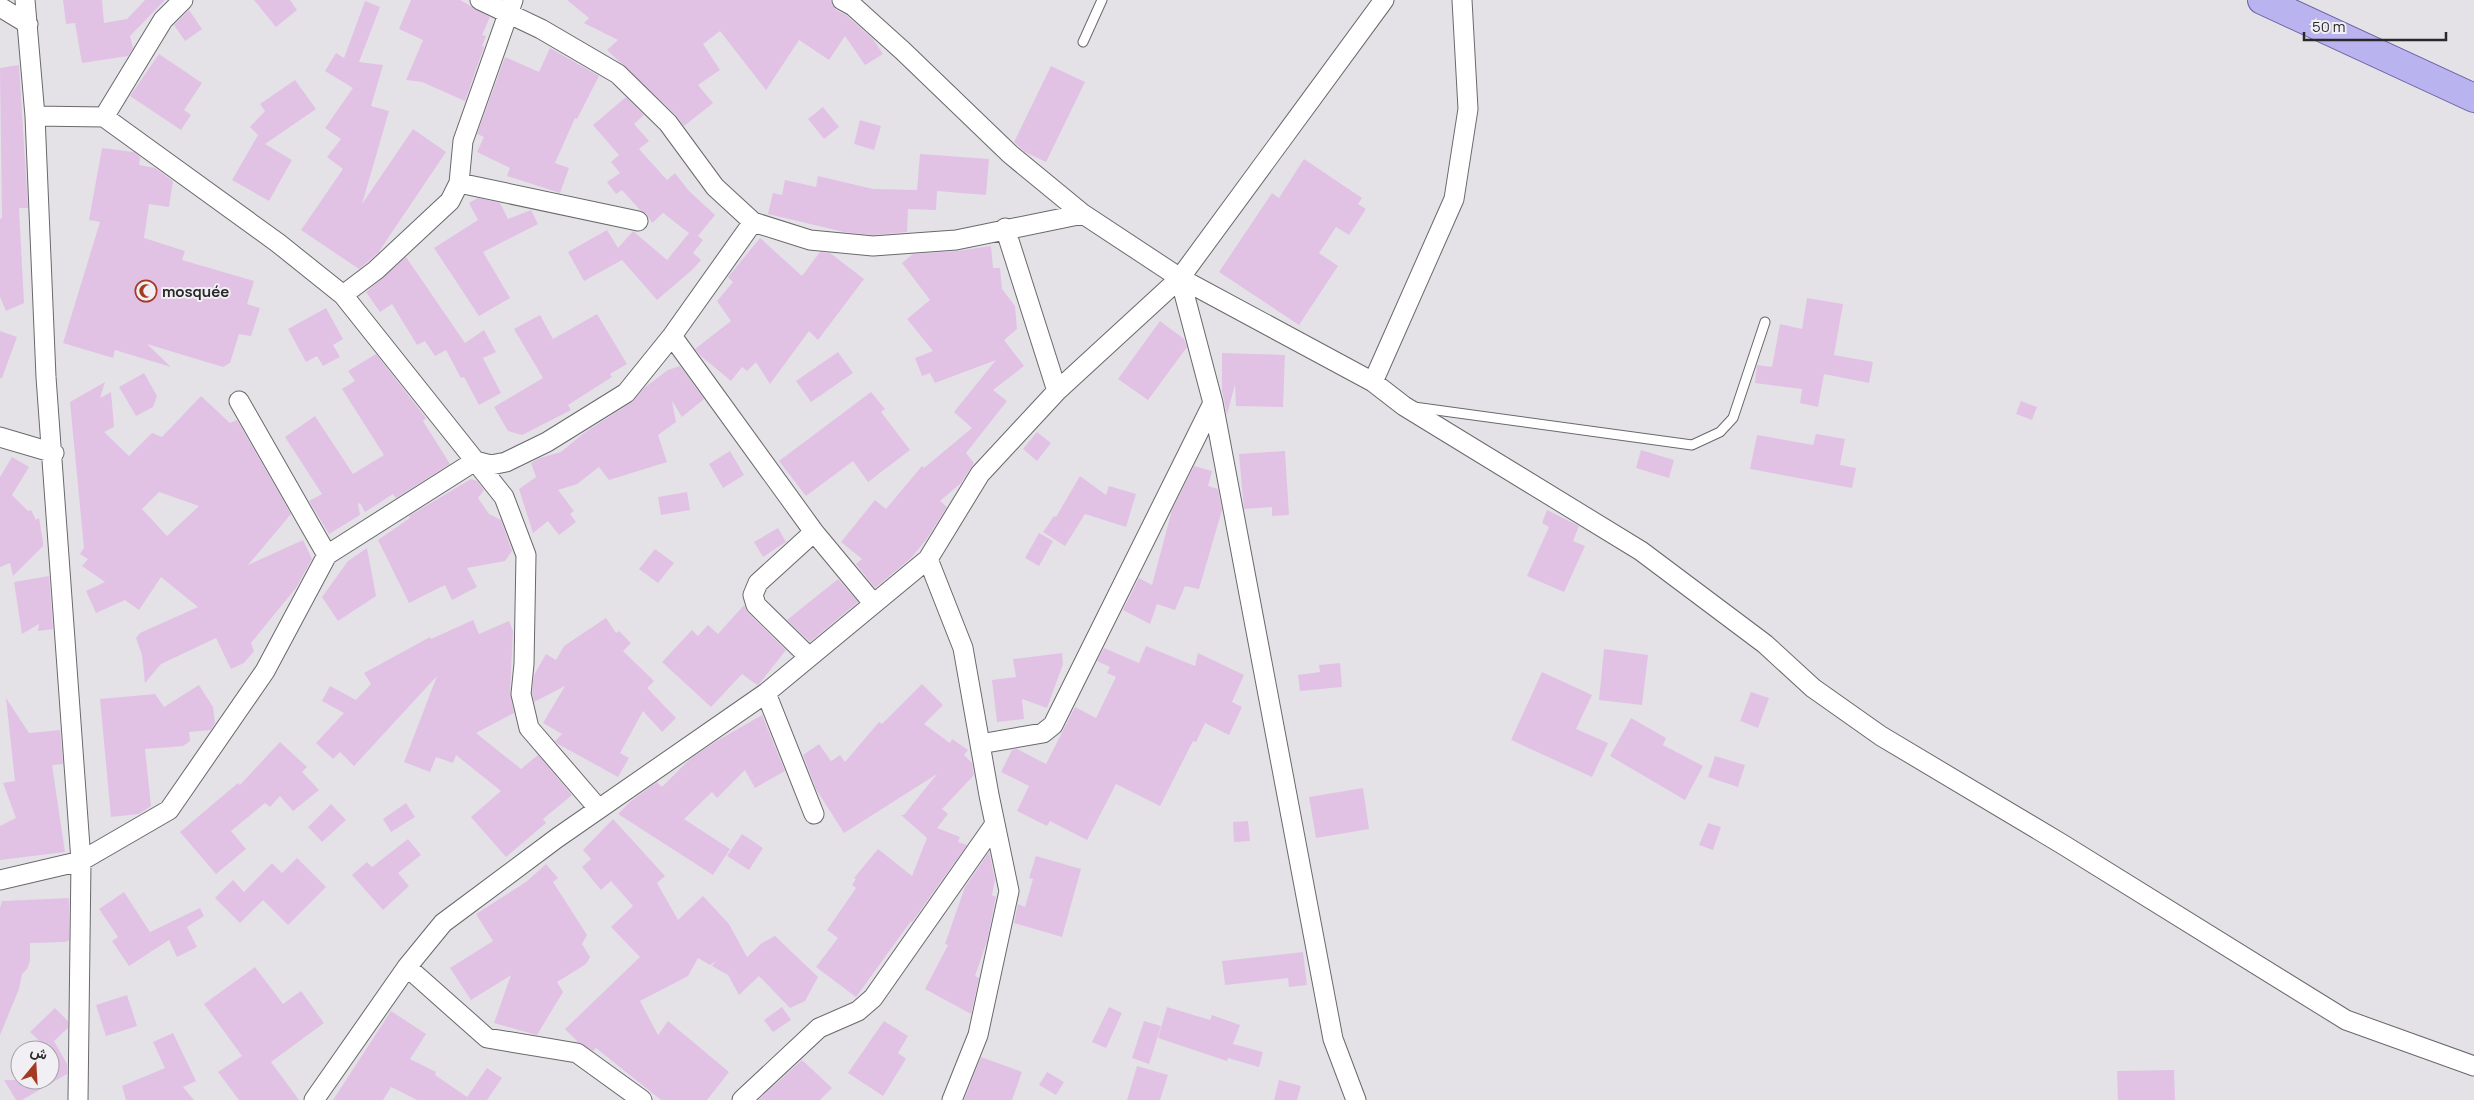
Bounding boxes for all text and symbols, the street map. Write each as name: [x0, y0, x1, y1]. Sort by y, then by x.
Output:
scale bar: [2304, 10, 2446, 42]
text: 50 m: [2312, 16, 2346, 37]
mosque icon: mosquée: [134, 279, 158, 303]
place label: mosquée: [162, 281, 229, 302]
north arrow: [10, 1040, 60, 1090]
text: ش: [28, 1041, 50, 1064]

